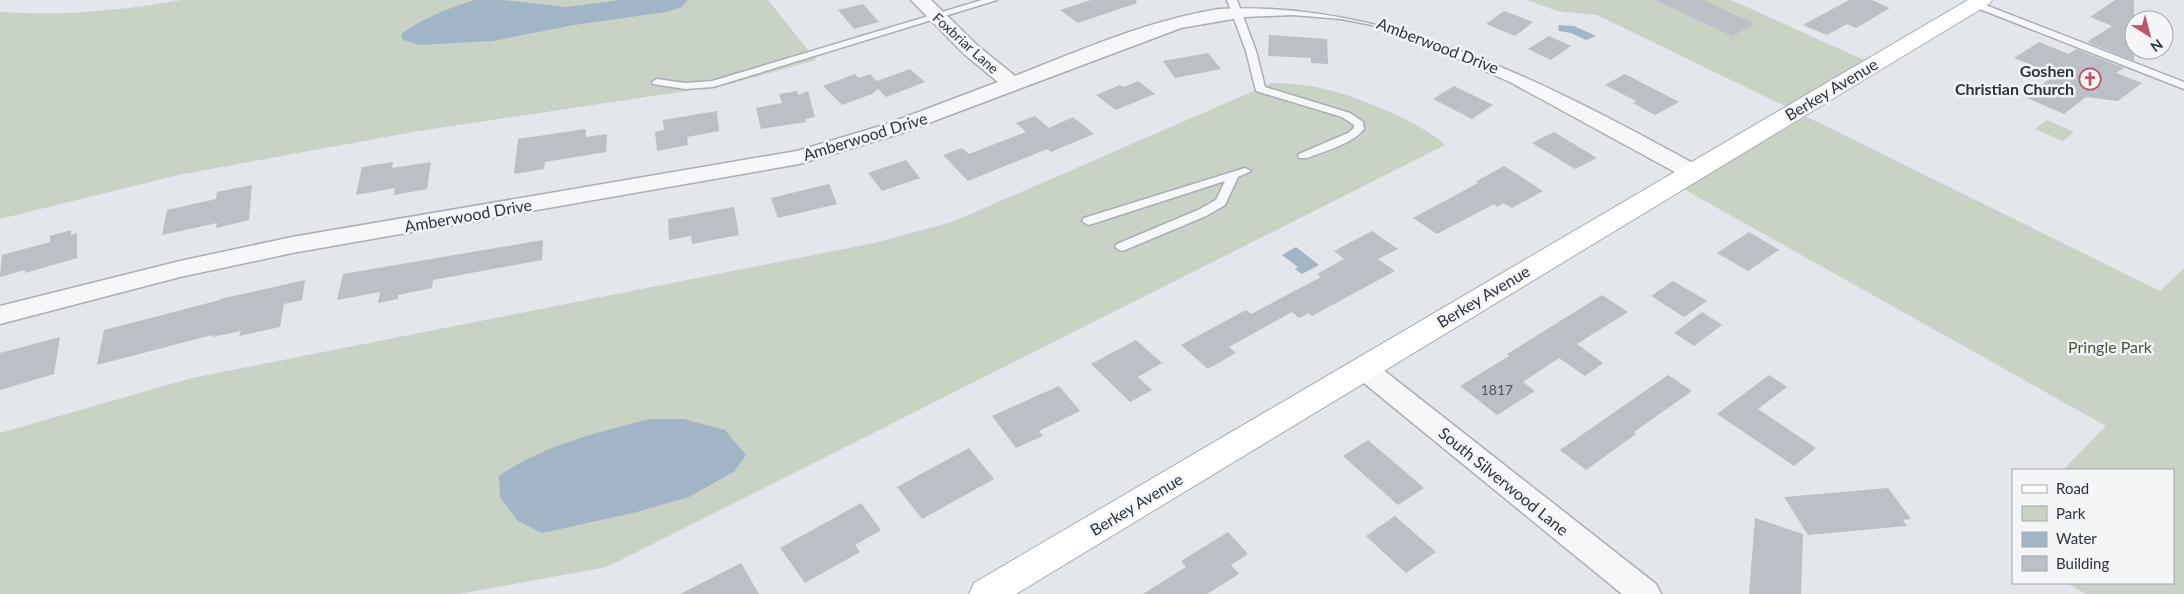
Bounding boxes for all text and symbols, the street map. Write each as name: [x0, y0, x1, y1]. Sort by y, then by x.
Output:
street label: Foxbriar Lane: [930, 9, 1002, 77]
north arrow: [2124, 10, 2174, 60]
street label: Amberwood Drive: [1374, 13, 1502, 77]
text: N: [2148, 36, 2166, 56]
street label: Berkey Avenue: [1781, 54, 1881, 124]
place label: Goshen Christian Church: [1955, 61, 2074, 98]
church icon: Goshen Christian Church: [2078, 67, 2102, 91]
street label: Amberwood Drive: [801, 108, 929, 164]
street label: Amberwood Drive: [403, 194, 533, 236]
street label: Berkey Avenue: [1433, 261, 1533, 331]
park label: Pringle Park: [2068, 337, 2153, 356]
house number: 1817: [1481, 381, 1513, 398]
street label: South Silverwood Lane: [1435, 423, 1573, 539]
street label: Berkey Avenue: [1086, 469, 1186, 539]
legend: [2012, 469, 2174, 584]
text: Road: [2056, 479, 2089, 497]
text: Park: [2056, 504, 2086, 522]
text: Water: [2056, 529, 2097, 547]
text: Building: [2056, 554, 2109, 572]

